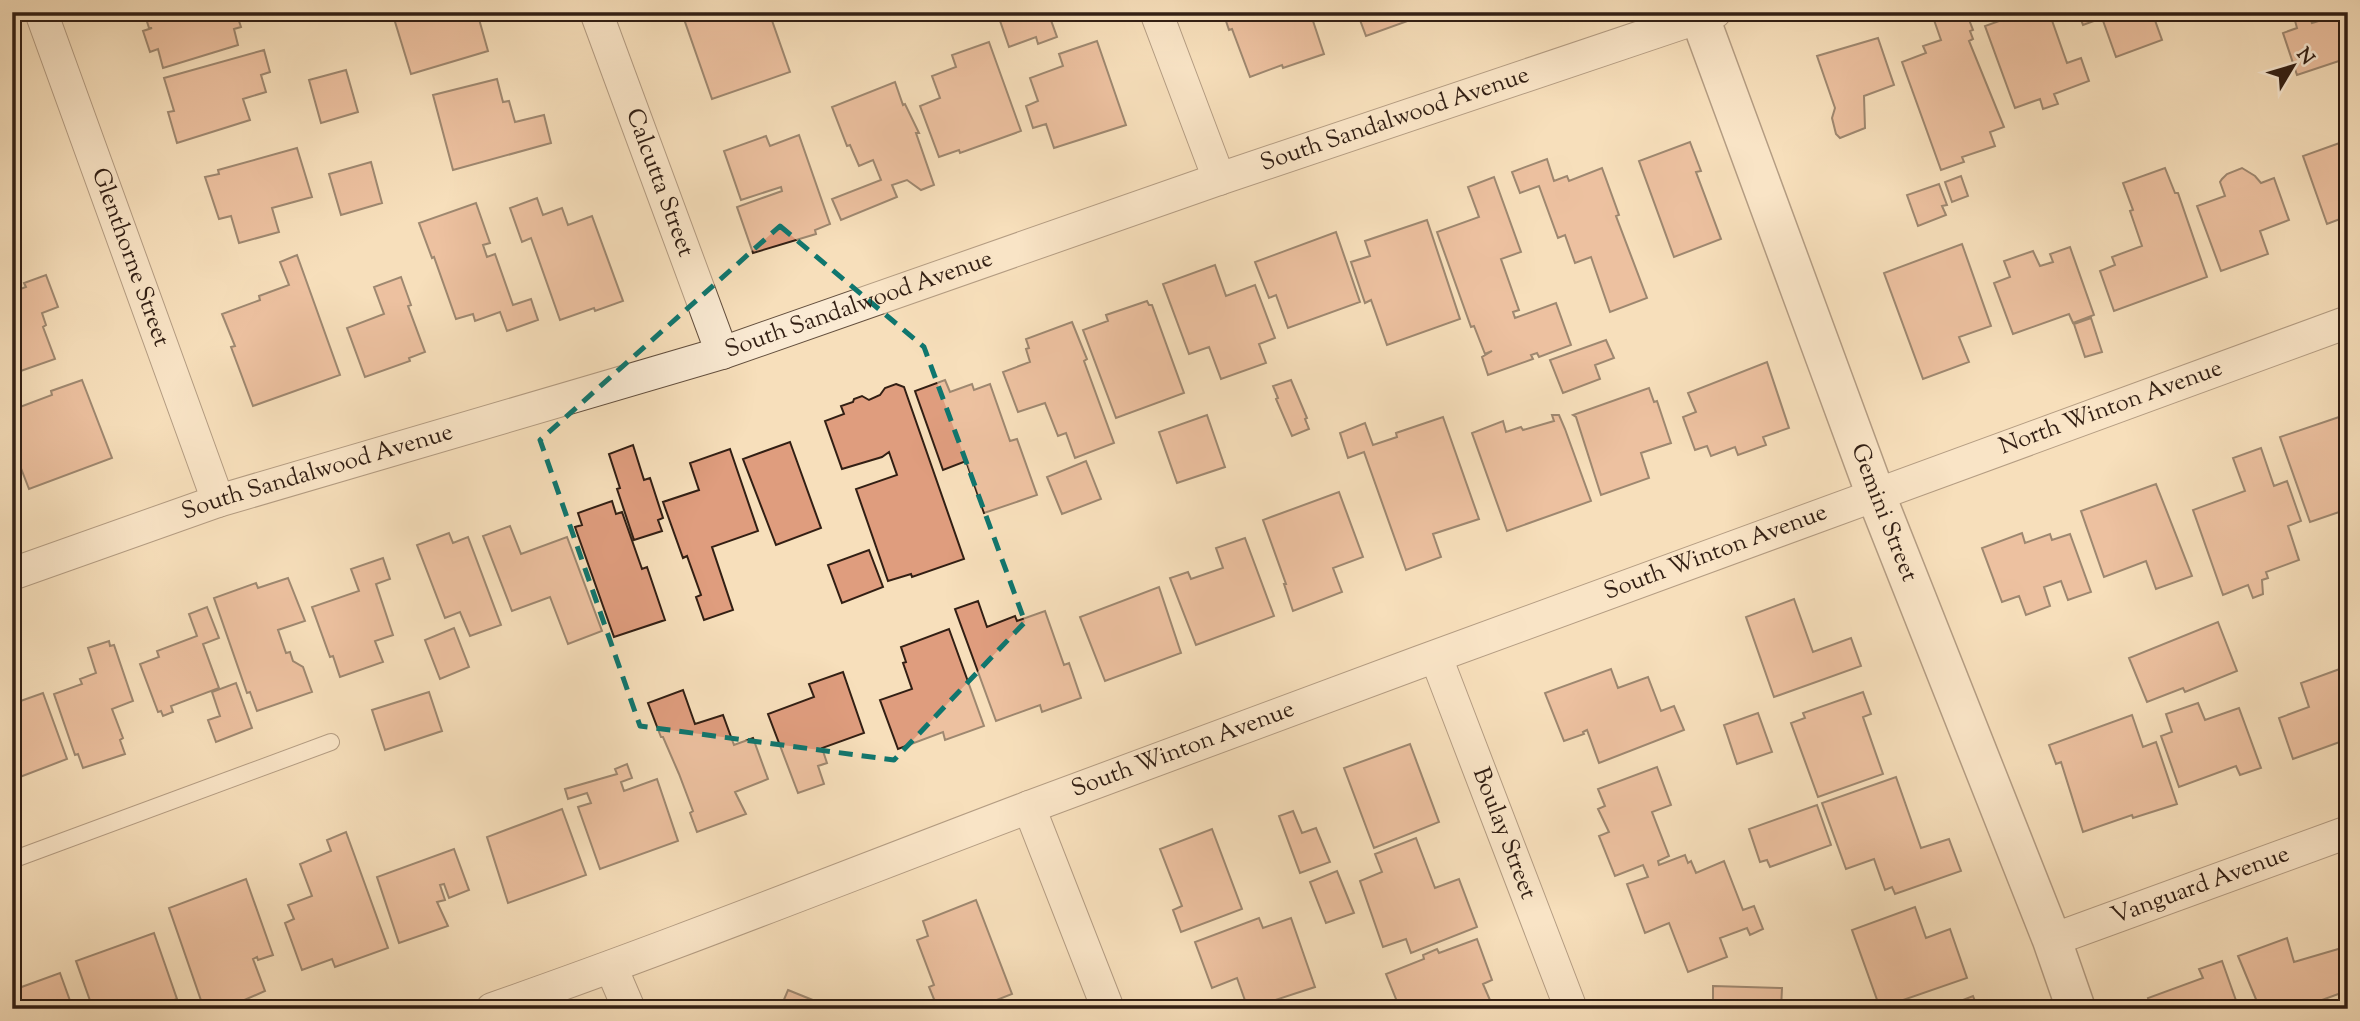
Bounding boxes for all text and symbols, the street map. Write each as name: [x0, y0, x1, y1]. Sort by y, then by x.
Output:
north arrow: [2258, 32, 2328, 102]
text: N: [2289, 43, 2320, 71]
street label: South Sandalwood Avenue: [1256, 59, 1534, 181]
street label: Calcutta Street: [616, 104, 702, 262]
street label: Glenthorne Street: [82, 163, 178, 351]
street label: South Sandalwood Avenue: [720, 242, 998, 368]
street label: North Winton Avenue: [1995, 352, 2227, 464]
street label: South Sandalwood Avenue: [177, 416, 457, 530]
street label: Gemini Street: [1841, 439, 1926, 587]
street label: South Winton Avenue: [1599, 496, 1832, 609]
street label: South Winton Avenue: [1067, 693, 1299, 807]
street label: Boulay Street: [1463, 763, 1544, 904]
street label: Vanguard Avenue: [2107, 838, 2294, 934]

